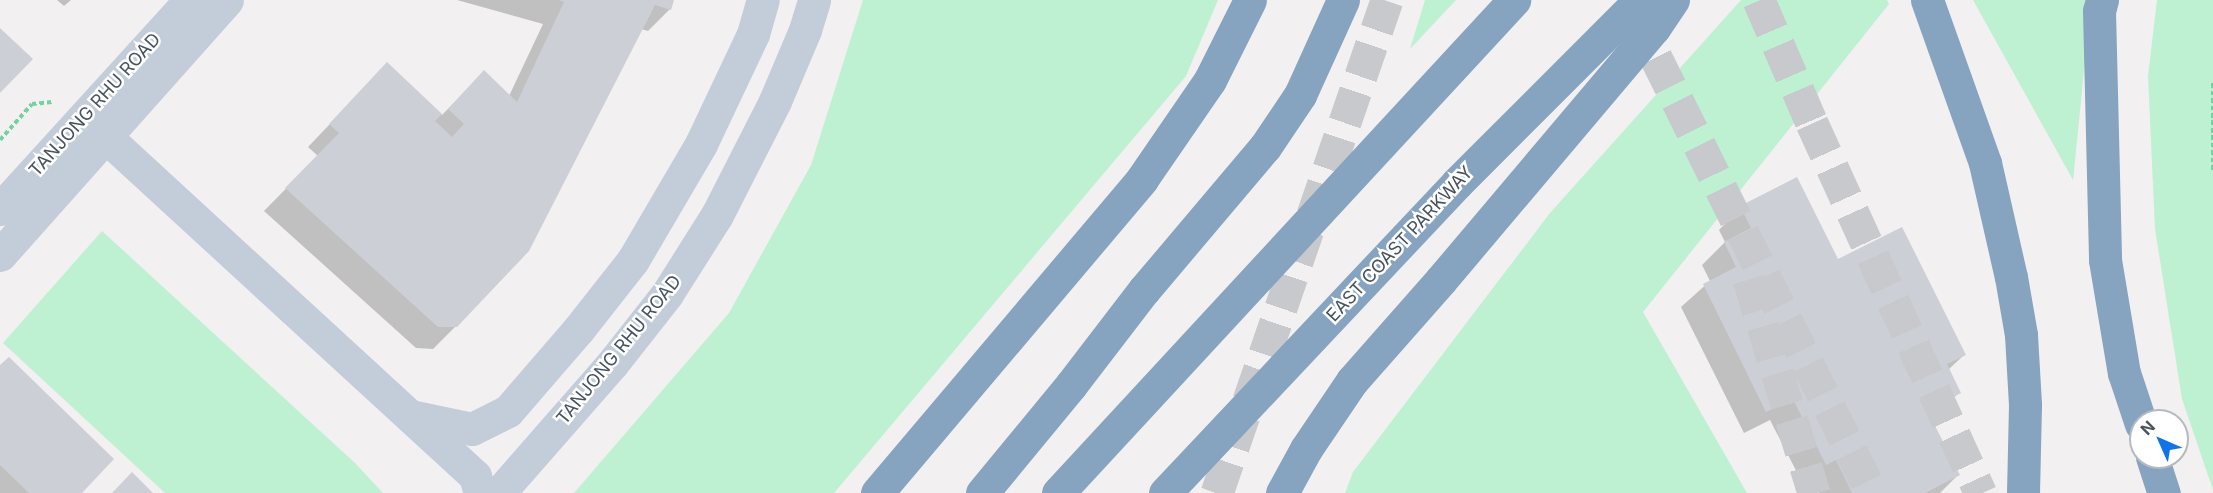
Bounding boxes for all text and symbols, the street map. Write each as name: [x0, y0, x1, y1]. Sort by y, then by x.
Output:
street label: TANJONG RHU ROAD: [25, 29, 165, 181]
street label: EAST COAST PARKWAY: [1322, 162, 1478, 326]
street label: TANJONG RHU ROAD: [552, 271, 686, 429]
north arrow: [2129, 409, 2189, 469]
text: N: [2136, 416, 2159, 439]

